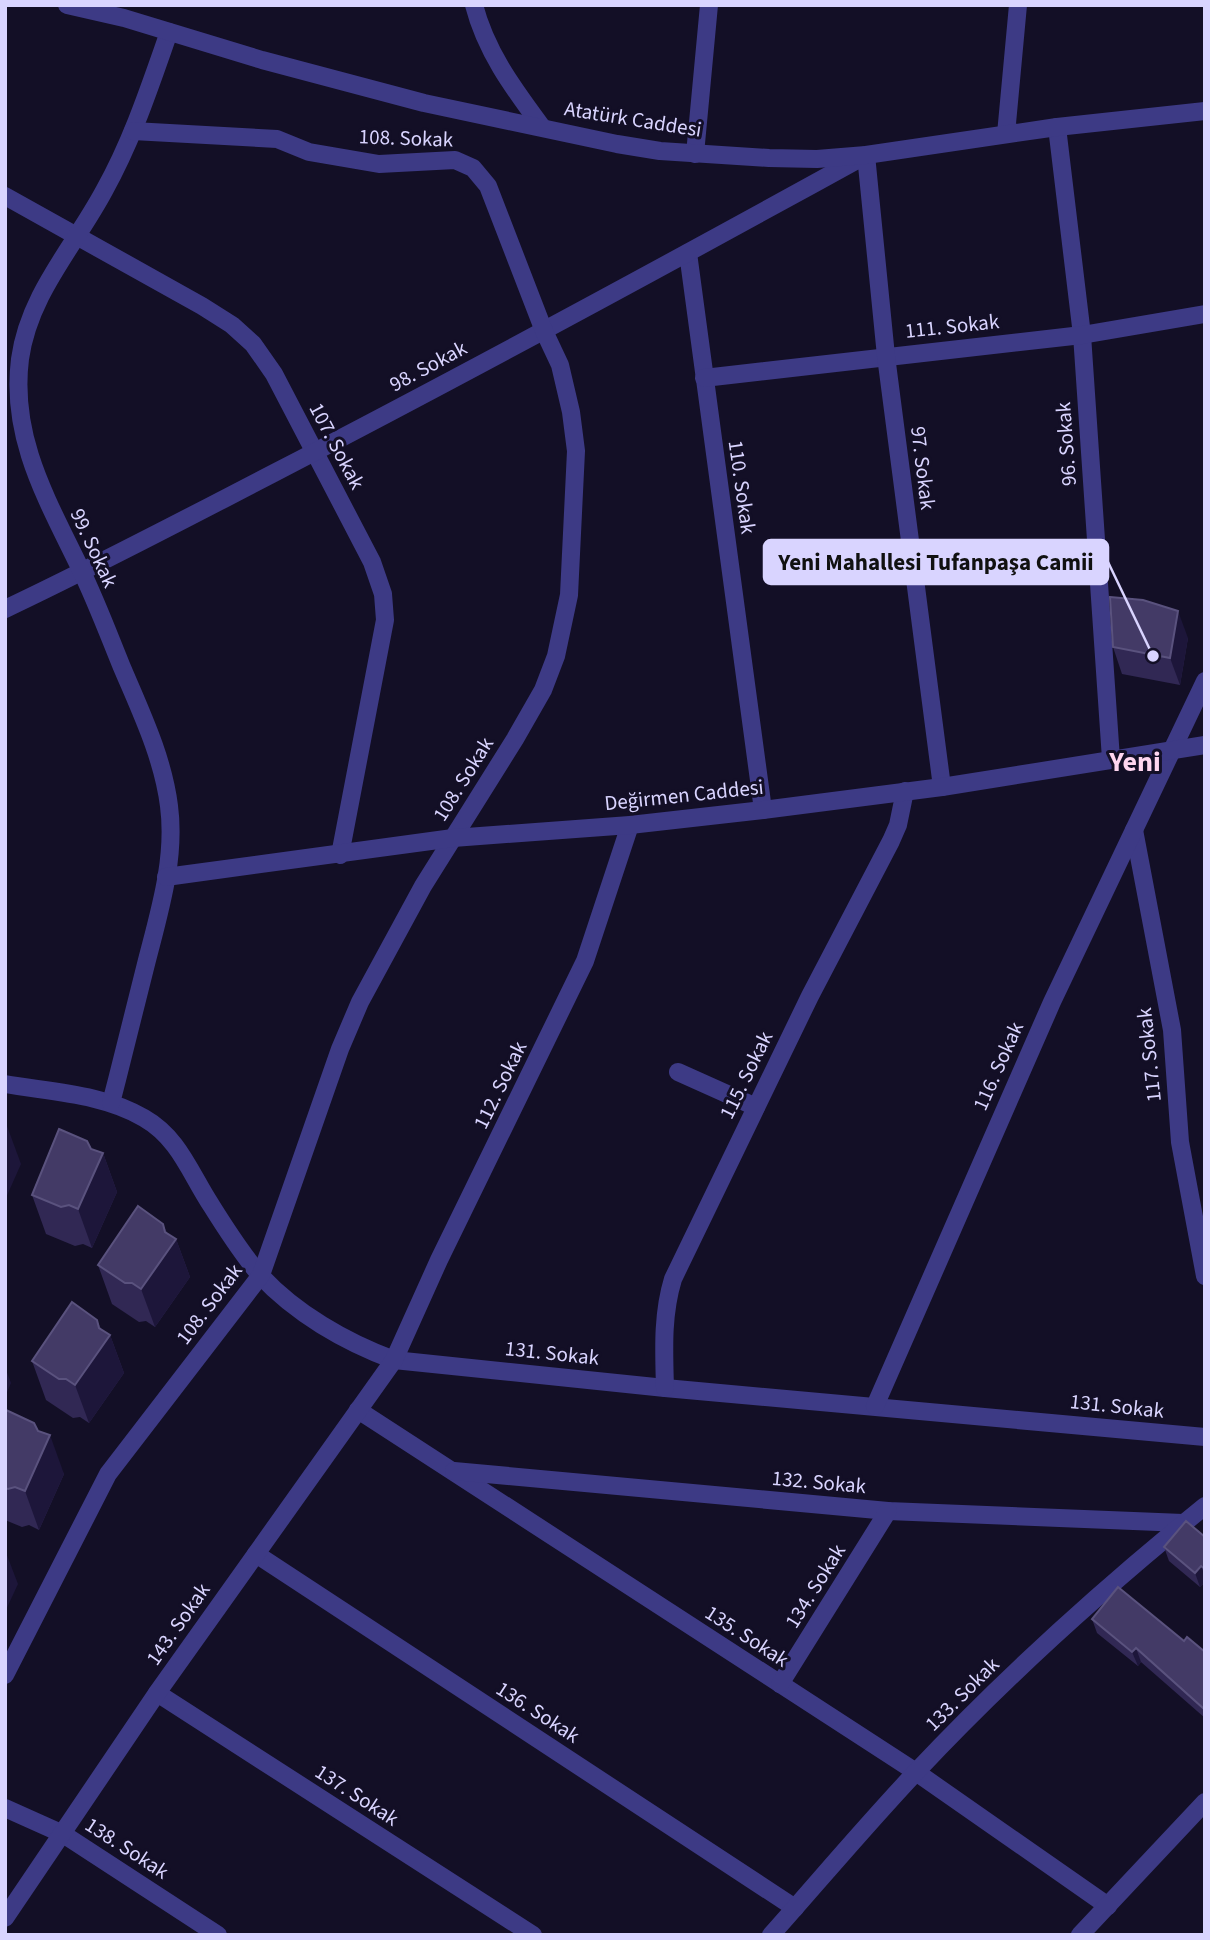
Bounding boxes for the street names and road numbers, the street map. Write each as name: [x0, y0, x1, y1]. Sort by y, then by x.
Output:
street label: Atatürk Caddesi: [562, 93, 704, 145]
street label: 108. Sokak: [358, 121, 454, 155]
street label: 111. Sokak: [903, 306, 1001, 346]
street label: 98. Sokak: [384, 333, 473, 399]
street label: 107. Sokak: [302, 397, 373, 495]
street label: 96. Sokak: [1048, 400, 1084, 487]
street label: 97. Sokak: [903, 424, 943, 512]
street label: 110. Sokak: [721, 438, 764, 536]
street label: 99. Sokak: [63, 504, 126, 593]
street label: 108. Sokak: [425, 730, 501, 827]
street label: Değirmen Caddesi: [603, 772, 765, 818]
street label: 117. Sokak: [1129, 1006, 1169, 1104]
street label: 116. Sokak: [965, 1016, 1031, 1115]
street label: 115. Sokak: [712, 1025, 780, 1124]
street label: 112. Sokak: [466, 1035, 534, 1134]
street label: 108. Sokak: [169, 1257, 250, 1351]
street label: 131. Sokak: [503, 1333, 601, 1373]
street label: 131. Sokak: [1068, 1386, 1166, 1426]
street label: 132. Sokak: [771, 1463, 868, 1501]
street label: 134. Sokak: [777, 1537, 853, 1634]
street label: 143. Sokak: [139, 1576, 218, 1671]
street label: 135. Sokak: [699, 1598, 795, 1675]
street label: 133. Sokak: [918, 1650, 1006, 1738]
street label: 136. Sokak: [490, 1674, 586, 1751]
street label: 137. Sokak: [309, 1757, 405, 1834]
street label: 138. Sokak: [79, 1810, 175, 1887]

